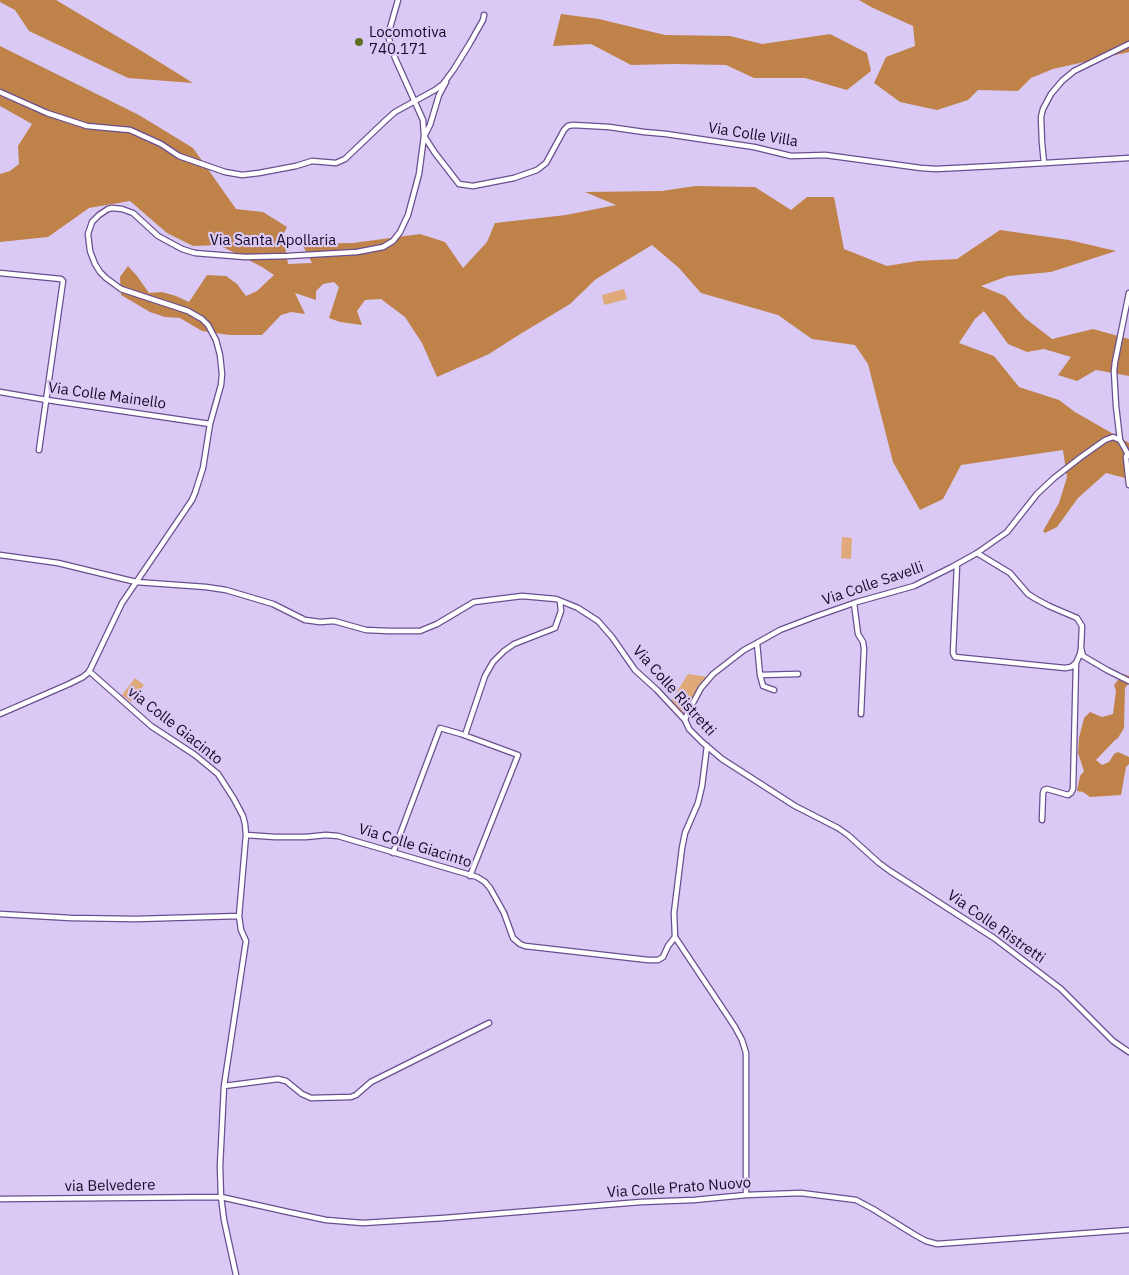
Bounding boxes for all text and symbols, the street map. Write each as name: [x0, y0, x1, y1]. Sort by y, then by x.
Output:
place label: Locomotiva 740.171: [369, 24, 446, 59]
marker: Locomotiva 740.171: [353, 36, 365, 48]
street label: Via Colle Villa: [707, 119, 799, 151]
street label: Via Santa Apollaria: [210, 232, 336, 250]
street label: Via Colle Mainello: [47, 379, 167, 413]
street label: Via Colle Savelli: [820, 558, 926, 610]
street label: Via Colle Ristretti: [629, 642, 719, 740]
street label: via Colle Giacinto: [124, 683, 226, 769]
street label: Via Colle Giacinto: [356, 820, 474, 872]
street label: Via Colle Ristretti: [943, 886, 1049, 968]
street label: Via Colle Prato Nuovo: [606, 1174, 752, 1202]
street label: via Belvedere: [64, 1176, 156, 1196]

